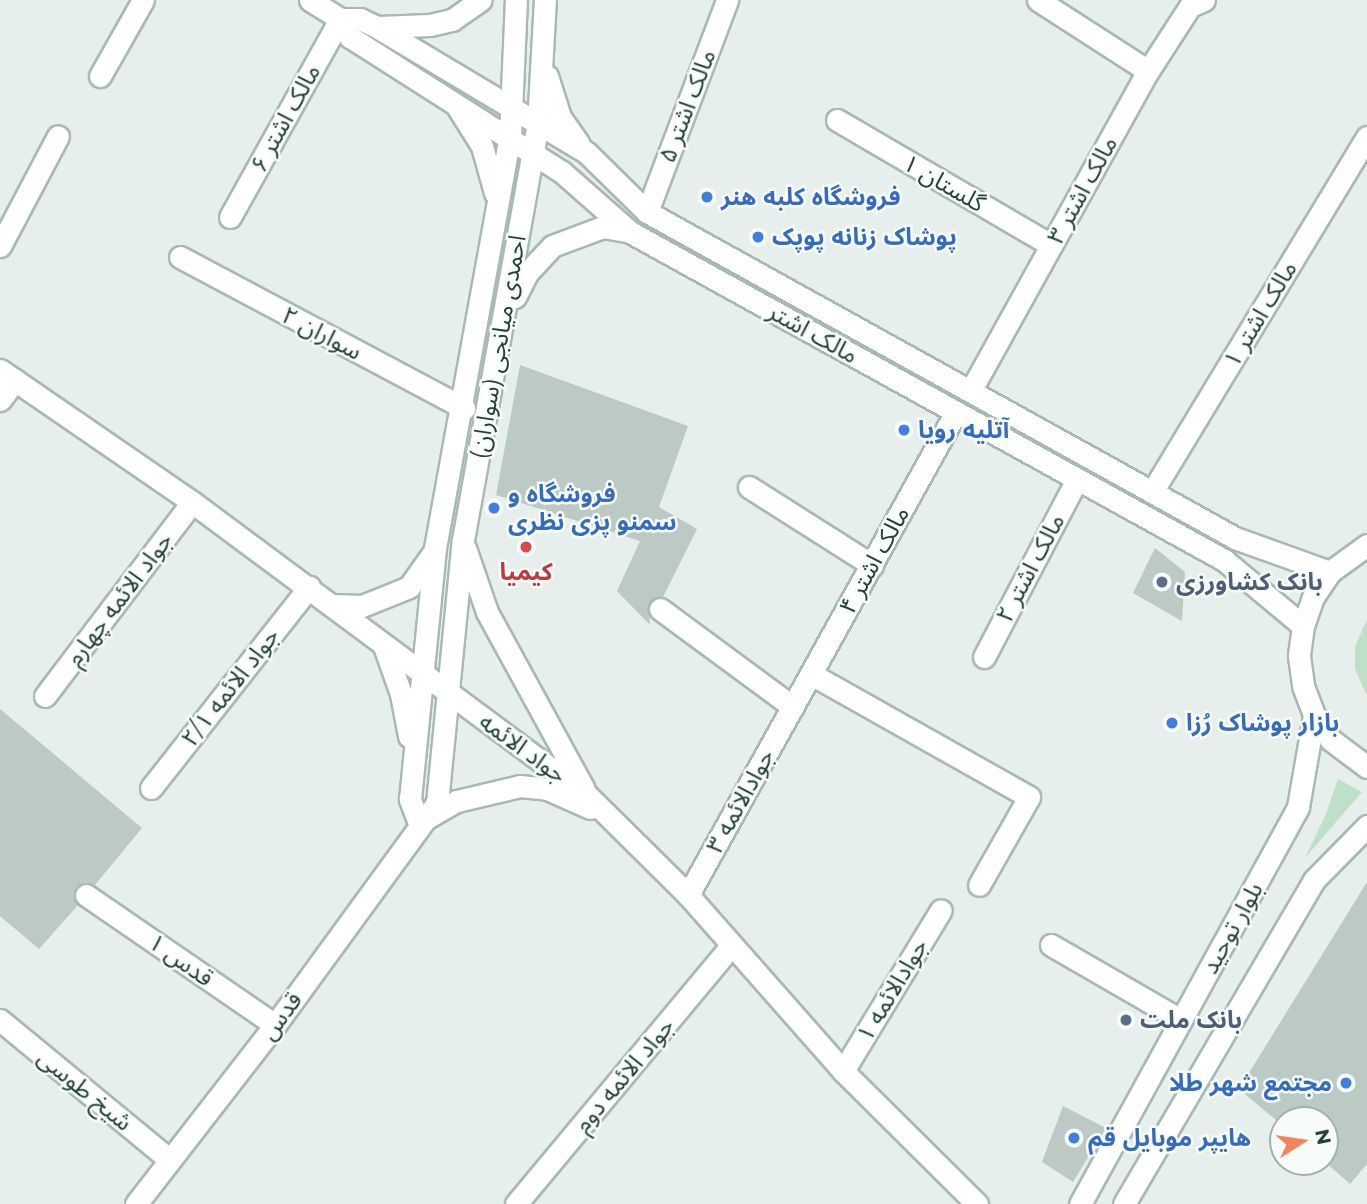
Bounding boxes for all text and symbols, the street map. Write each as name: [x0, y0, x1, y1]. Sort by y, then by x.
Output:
street label: مالک اشتر ۵: [652, 46, 722, 166]
street label: مالک اشتر ۶: [244, 59, 326, 177]
street label: مالک اشتر ۳: [1041, 131, 1123, 249]
street label: گلستان ۱: [898, 148, 990, 218]
place label: فروشگاه کلبه هنر: [721, 183, 900, 211]
marker: فروشگاه کلبه هنر: [699, 189, 715, 205]
place label: پوشاک زنانه پوپک: [772, 223, 957, 251]
marker: پوشاک زنانه پوپک: [750, 229, 766, 245]
street label: احمدی میانجی (سواران): [464, 233, 532, 461]
street label: مالک اشتر ۱: [1217, 256, 1303, 372]
street label: مالک اشتر: [763, 297, 863, 369]
street label: سواران ۲: [277, 300, 367, 366]
place label: آتلیه رویا: [918, 416, 1009, 444]
marker: آتلیه رویا: [896, 422, 912, 438]
place label: فروشگاه و سمنو پزی نظری: [508, 480, 677, 536]
marker: فروشگاه و سمنو پزی نظری: [486, 500, 502, 516]
street label: مالک اشتر ۴: [833, 501, 915, 619]
street label: مالک اشتر ۲: [989, 509, 1071, 627]
street label: جواد الائمه چهارم: [59, 527, 179, 671]
marker: کیمیا: [518, 539, 534, 555]
place label: کیمیا: [499, 558, 553, 586]
place label: بانک کشاورزی: [1176, 568, 1323, 596]
marker: بانک کشاورزی: [1154, 574, 1170, 590]
street label: جواد الائمه ۲/۱: [175, 622, 285, 752]
street label: جواد الائمه: [474, 707, 572, 789]
place label: بازار پوشاک رُزا: [1186, 709, 1339, 737]
marker: بازار پوشاک رُزا: [1164, 715, 1180, 731]
street label: جوادالائمه ۳: [700, 744, 780, 858]
street label: بلوار توحید: [1195, 877, 1269, 979]
street label: قدس ۱: [143, 927, 219, 993]
street label: جوادالائمه ۱: [850, 934, 934, 1046]
street label: قدس: [254, 986, 308, 1046]
place label: بانک ملت: [1140, 1006, 1242, 1034]
street label: جواد الائمه دوم: [568, 1012, 680, 1138]
marker: بانک ملت: [1118, 1012, 1134, 1028]
street label: شیخ طوسی: [32, 1043, 138, 1137]
place label: مجتمع شهر طلا: [1169, 1069, 1332, 1097]
marker: مجتمع شهر طلا: [1338, 1075, 1354, 1091]
north arrow: [1269, 1106, 1339, 1176]
place label: هایپر موبایل قم: [1088, 1124, 1251, 1152]
text: N: [1310, 1127, 1336, 1147]
marker: هایپر موبایل قم: [1066, 1130, 1082, 1146]

